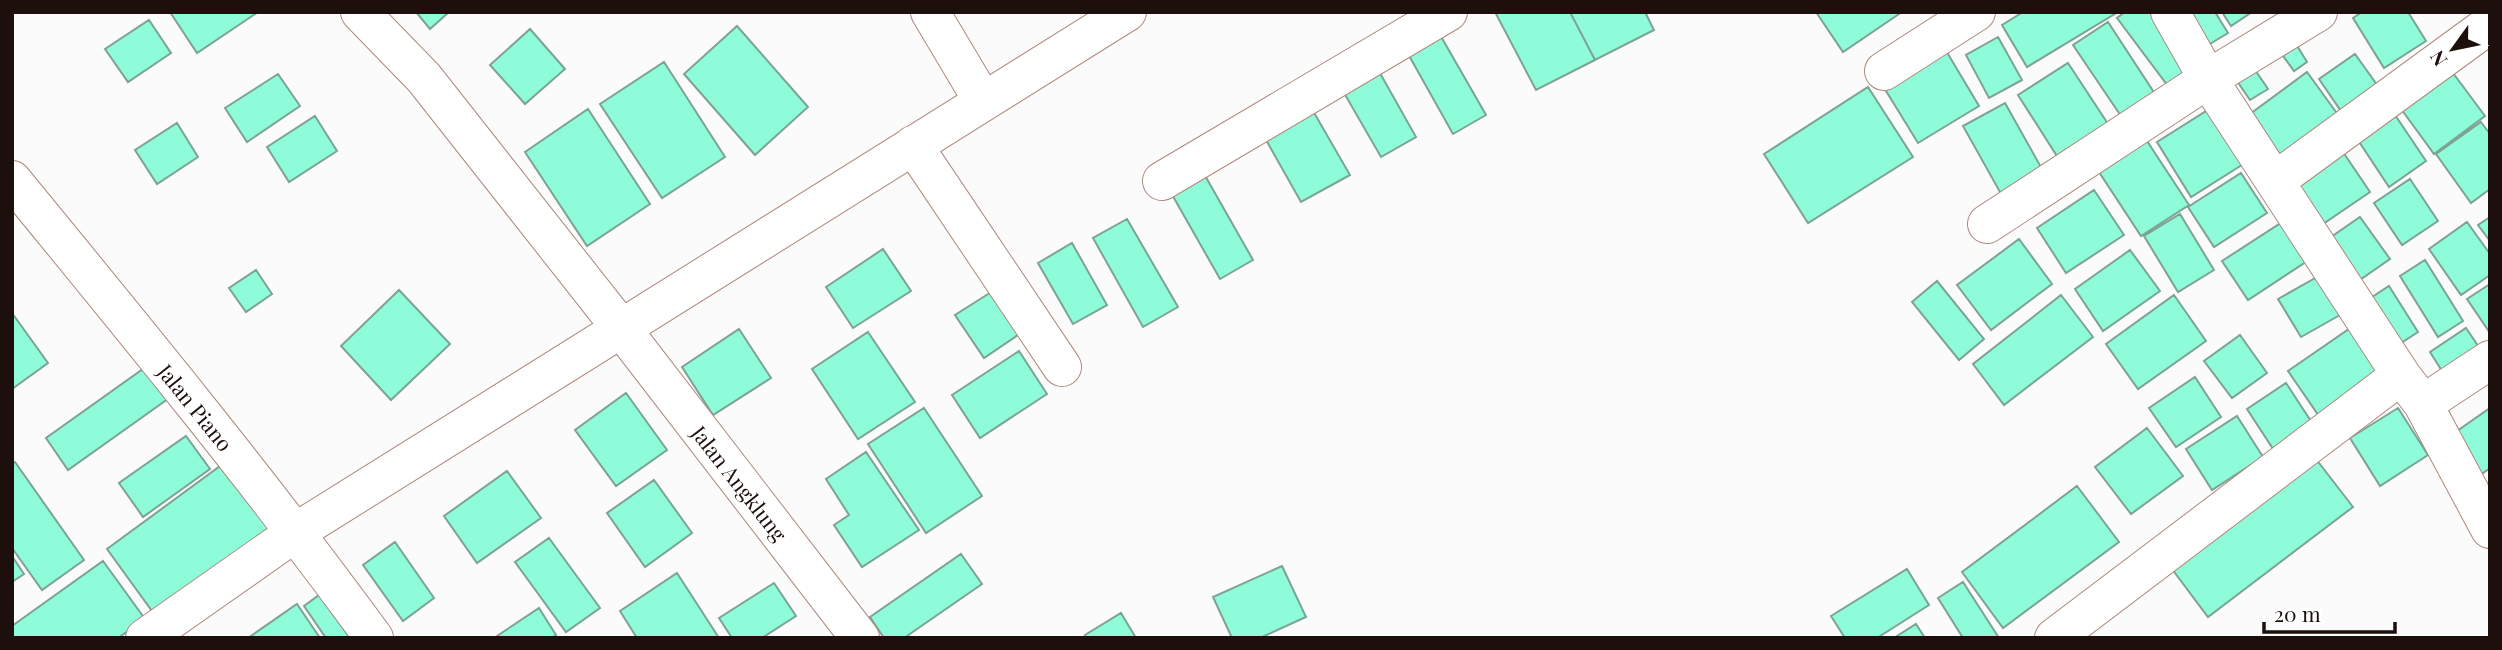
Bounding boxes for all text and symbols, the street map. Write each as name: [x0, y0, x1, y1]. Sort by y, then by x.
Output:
north arrow: [2418, 14, 2488, 84]
text: N: [2423, 46, 2453, 72]
street label: Jalan Piano: [152, 357, 240, 456]
street label: Jalan Angklung: [685, 419, 794, 547]
scale bar: [2264, 590, 2395, 634]
text: 20 m: [2274, 599, 2321, 627]

